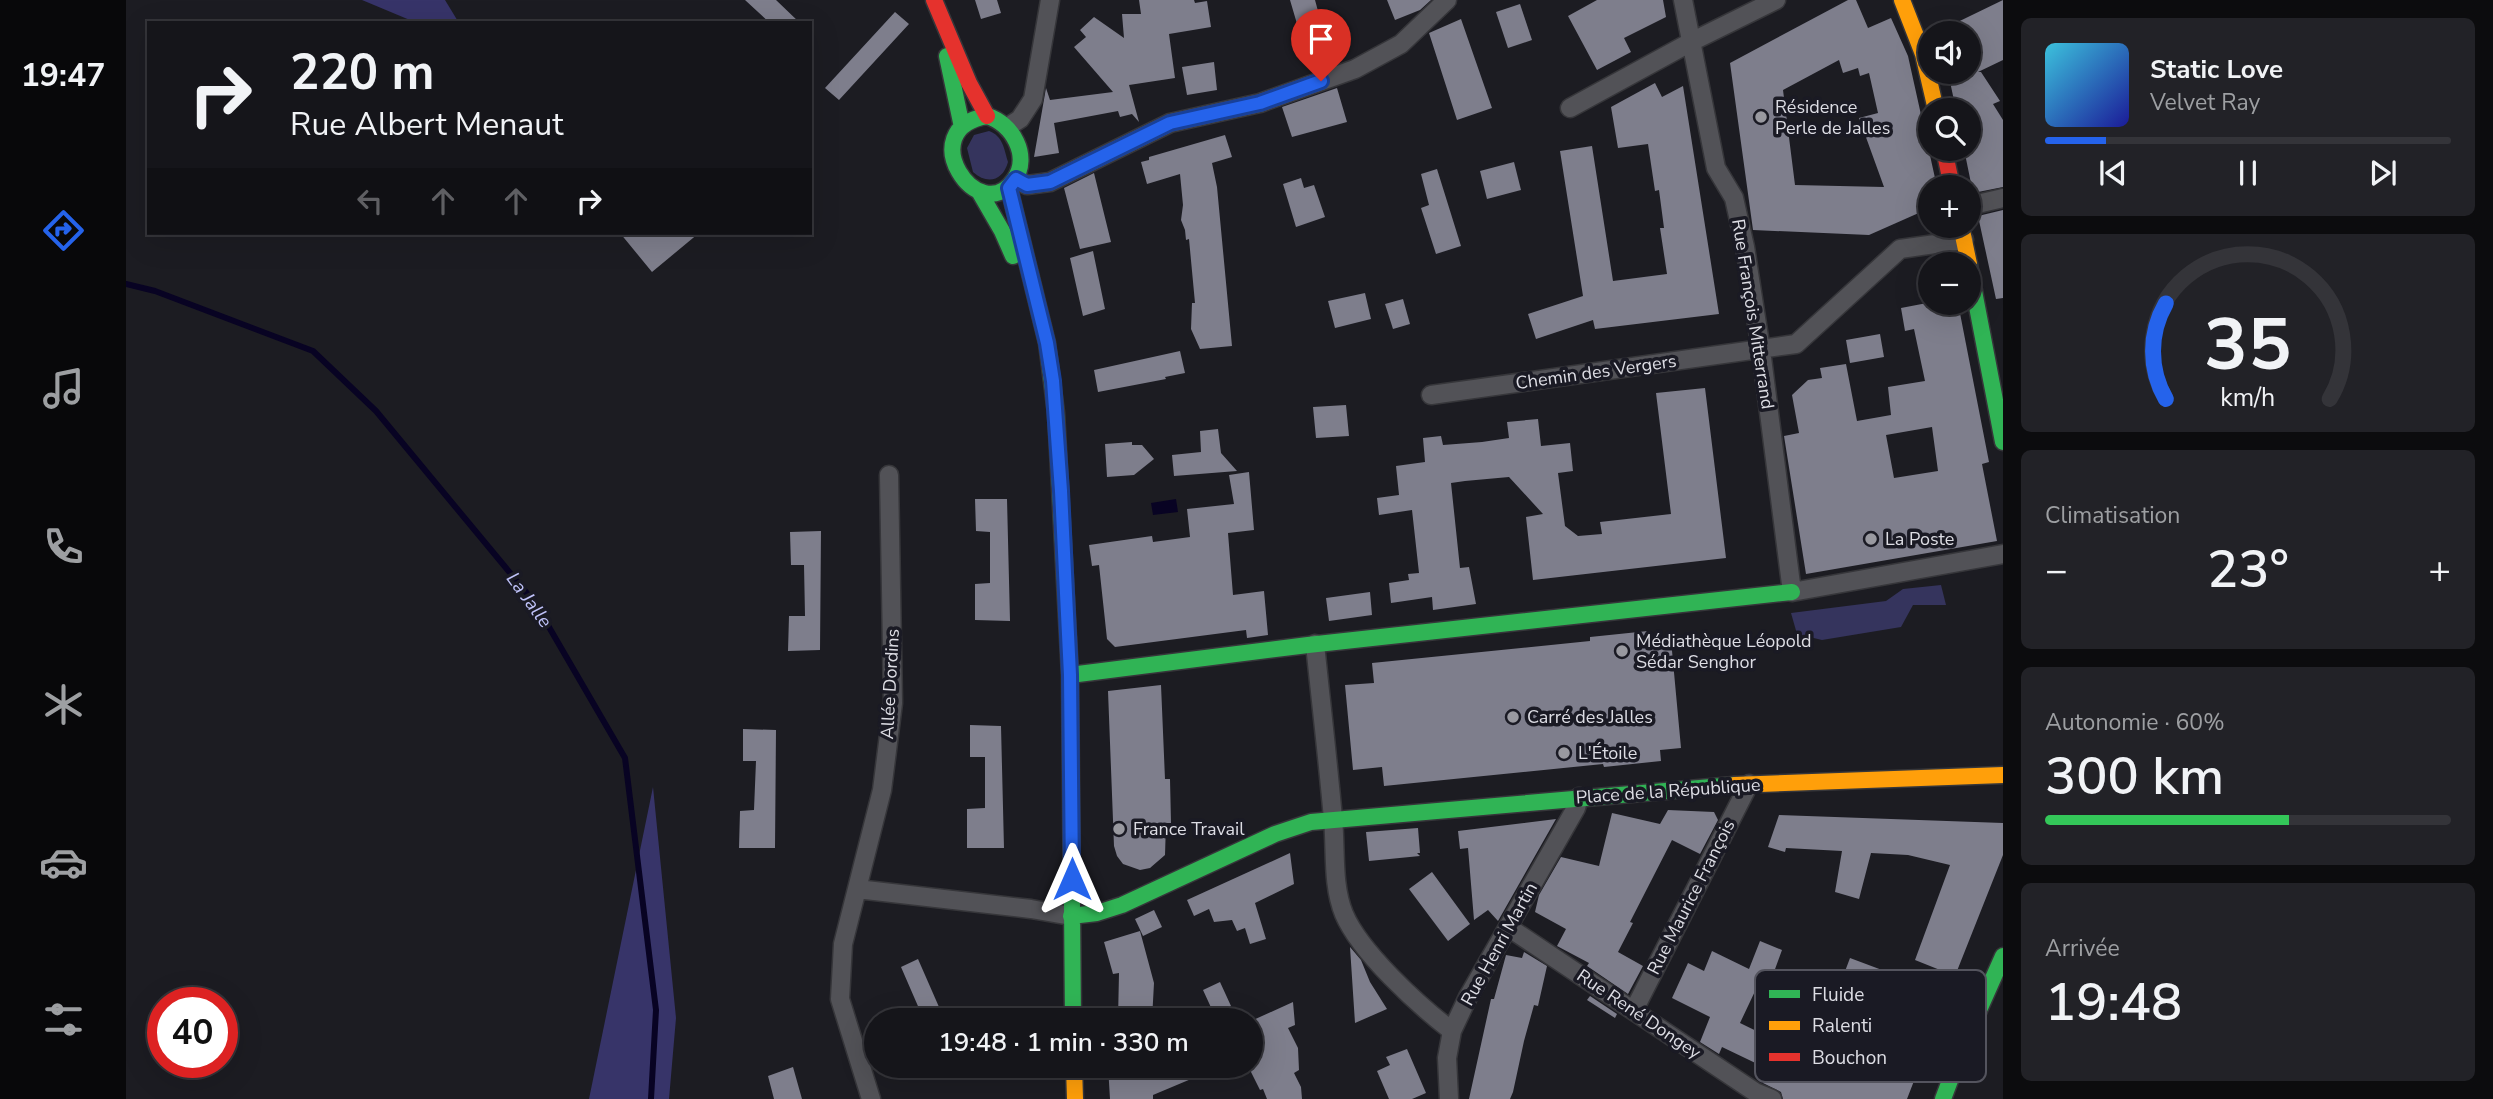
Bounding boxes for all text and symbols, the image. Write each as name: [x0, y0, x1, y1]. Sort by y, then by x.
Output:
pin: [1291, 9, 1351, 81]
icon: arrive: [1302, 20, 1340, 58]
map controls: [1918, 21, 1981, 315]
button: sound: [1918, 21, 1981, 84]
text: 220 m: [290, 39, 434, 106]
icon: right: [175, 49, 266, 140]
text: Static Love: [2150, 52, 2283, 87]
text: 19:47: [21, 54, 105, 97]
text: Velvet Ray: [2150, 87, 2260, 118]
place label: Résidence Perle de Jalles: [1775, 95, 1890, 140]
button: search: [1918, 98, 1981, 161]
text: Rue Albert Menaut: [290, 103, 564, 146]
marker: Résidence Perle de Jalles: [1753, 109, 1769, 125]
icon: previous: [2094, 154, 2132, 192]
icon: pause: [2229, 154, 2267, 192]
icon: next: [2364, 154, 2402, 192]
button: +: [1918, 175, 1981, 238]
icon: left: [351, 182, 389, 220]
icon: ahead: [424, 182, 462, 220]
icon: ahead: [497, 182, 535, 220]
icon: right: [570, 182, 608, 220]
icon: directions: [39, 206, 88, 255]
street label: Rue François Mitterrand: [1726, 217, 1780, 411]
button: −: [1918, 252, 1981, 315]
text: 35: [2204, 296, 2292, 396]
street label: Chemin des Vergers: [1514, 349, 1678, 395]
icon: music: [39, 364, 88, 413]
text: km/h: [2220, 381, 2276, 415]
text: Climatisation: [2045, 500, 2180, 531]
icon: phone: [39, 522, 88, 571]
place label: La Poste: [1885, 527, 1954, 551]
marker: La Poste: [1863, 531, 1879, 547]
text: 23°: [2207, 534, 2289, 605]
text: −: [2045, 545, 2068, 596]
text: +: [2428, 545, 2451, 596]
water label: La Jalle: [500, 567, 558, 633]
street label: Allée Dordins: [875, 628, 905, 740]
place label: Médiathèque Léopold Sédar Senghor: [1636, 629, 1812, 674]
marker: Médiathèque Léopold Sédar Senghor: [1614, 643, 1630, 659]
icon: climate: [39, 680, 88, 729]
place label: Carré des Jalles: [1527, 705, 1653, 729]
text: Autonomie · 60%: [2045, 707, 2225, 738]
marker: Carré des Jalles: [1505, 709, 1521, 725]
place label: L'Étoile: [1578, 741, 1637, 765]
text: 300 km: [2045, 741, 2224, 812]
marker: L'Étoile: [1556, 745, 1572, 761]
street label: Place de la République: [1575, 773, 1761, 809]
street label: Rue Maurice François: [1641, 815, 1741, 979]
place label: France Travail: [1133, 817, 1245, 841]
marker: France Travail: [1111, 821, 1127, 837]
icon: car: [39, 838, 88, 887]
position arrow: [1035, 842, 1109, 916]
street label: Rue Henri Martin: [1455, 878, 1543, 1010]
text: Arrivée: [2045, 933, 2120, 964]
street label: Rue René Dongey: [1572, 964, 1706, 1065]
text: 19:48: [2045, 967, 2182, 1038]
legend: [1755, 970, 1986, 1082]
text: Fluide: [1812, 982, 1864, 1008]
speed limit sign: 40: [147, 987, 238, 1078]
icon: filters: [39, 995, 88, 1044]
text: Ralenti: [1812, 1013, 1872, 1039]
text: 19:48 · 1 min · 330 m: [938, 1025, 1189, 1060]
text: Bouchon: [1812, 1045, 1887, 1071]

